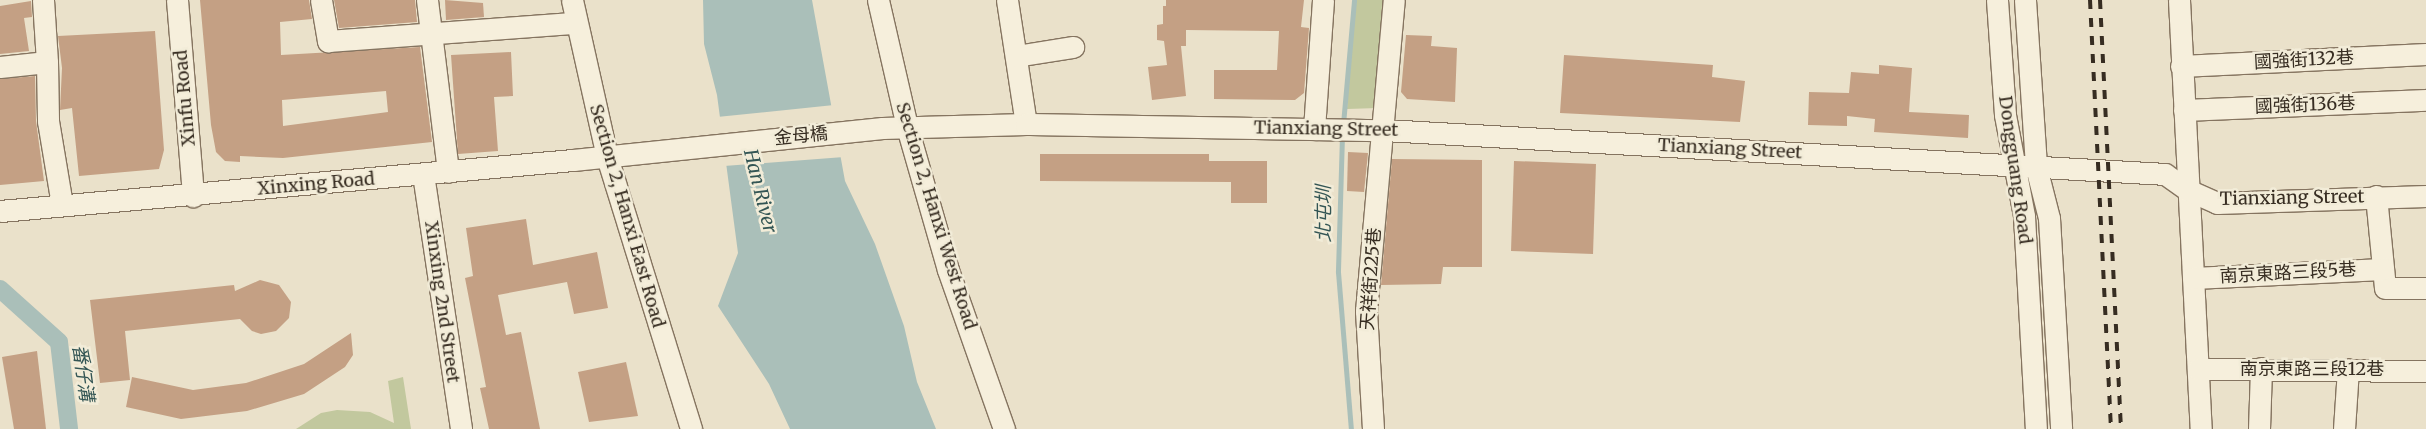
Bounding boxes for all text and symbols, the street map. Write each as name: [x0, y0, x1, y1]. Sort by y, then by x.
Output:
street label: 國強街132巷: [2253, 47, 2355, 73]
street label: Xinfu Road: [170, 49, 200, 147]
street label: 國強街136巷: [2254, 92, 2356, 118]
street label: Dongguang Road: [1994, 94, 2036, 246]
street label: Section 2, Hanxi West Road: [891, 100, 981, 332]
street label: Section 2, Hanxi East Road: [585, 102, 669, 330]
street label: Tianxiang Street: [1254, 117, 1398, 141]
street label: 金母橋: [773, 122, 829, 150]
street label: Tianxiang Street: [1657, 134, 1803, 164]
water label: Han River: [739, 147, 781, 235]
street label: Xinxing Road: [256, 168, 376, 200]
water label: 北屯圳: [1313, 186, 1335, 242]
street label: Tianxiang Street: [2220, 186, 2364, 210]
street label: Xinxing 2nd Street: [420, 220, 464, 384]
street label: 天祥街225巷: [1357, 227, 1385, 331]
street label: 南京東路三段5巷: [2219, 259, 2357, 287]
water label: 番仔溝: [68, 343, 98, 403]
street label: 南京東路三段12巷: [2240, 358, 2384, 380]

